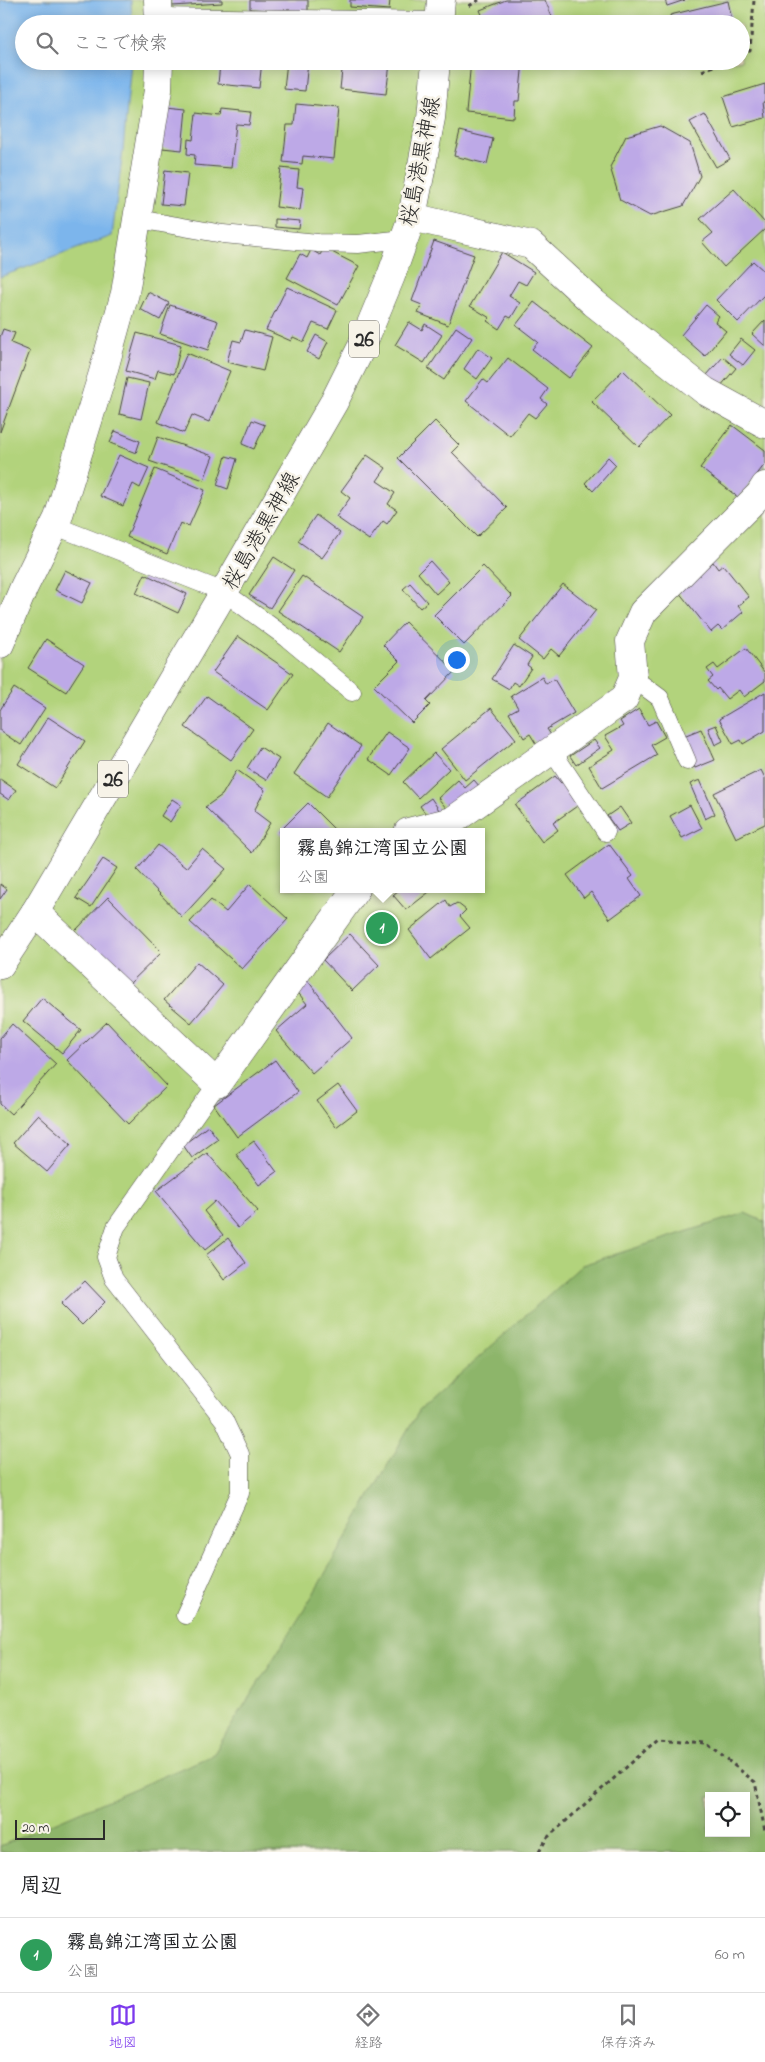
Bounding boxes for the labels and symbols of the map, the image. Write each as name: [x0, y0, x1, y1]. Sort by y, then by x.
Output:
street label: 桜島港黒神線: [394, 94, 450, 229]
road number: 26: [349, 320, 379, 358]
street label: 桜島港黒神線: [216, 466, 309, 597]
your location: [444, 647, 470, 673]
road number: 26: [98, 761, 128, 798]
pin: 1: [366, 909, 398, 947]
scale bar: [15, 1817, 105, 1840]

